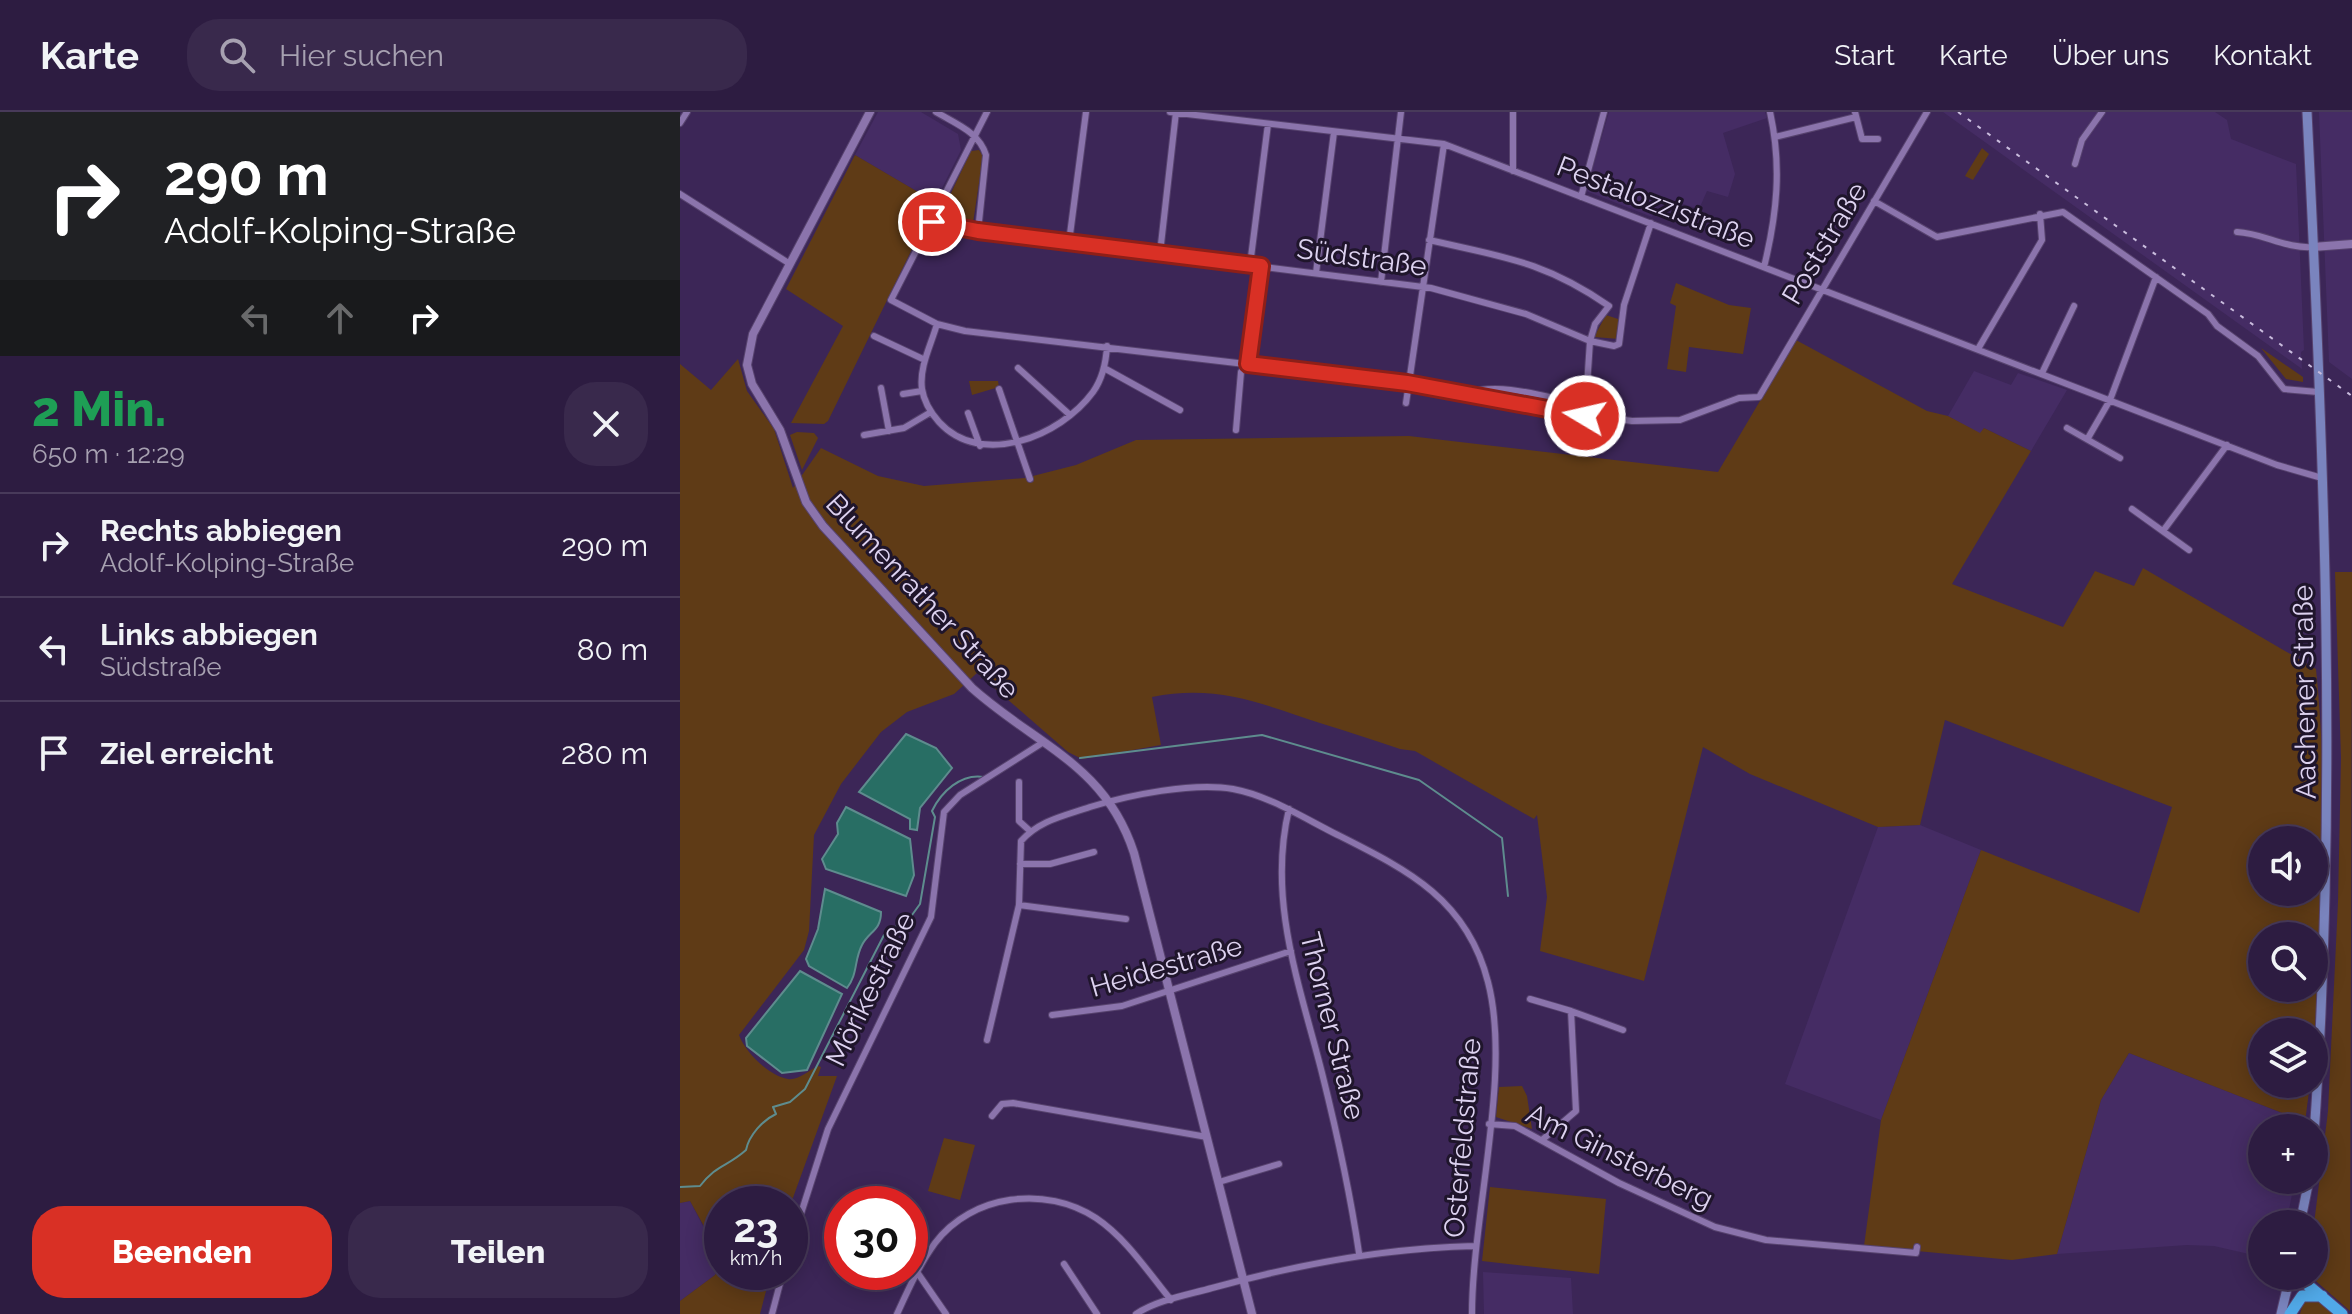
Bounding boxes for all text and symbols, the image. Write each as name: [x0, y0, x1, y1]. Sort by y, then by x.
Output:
search box: [187, 19, 747, 91]
text: Karte: [40, 33, 139, 78]
icon: search: [215, 33, 259, 77]
text: Hier suchen: [279, 38, 444, 73]
text: Start: [1834, 39, 1895, 72]
text: Karte: [1939, 39, 2008, 72]
text: Über uns: [2052, 39, 2169, 72]
text: Kontakt: [2213, 39, 2312, 72]
text: 290 m: [164, 142, 329, 208]
icon: right: [32, 144, 136, 248]
street label: Pestalozzistraße: [1552, 150, 1759, 255]
street label: Poststraße: [1775, 176, 1874, 310]
pin: [898, 188, 966, 256]
icon: arrive: [910, 200, 954, 244]
text: Adolf-Kolping-Straße: [164, 209, 516, 251]
street label: Südstraße: [1295, 232, 1429, 283]
icon: left: [234, 296, 278, 340]
icon: ahead: [318, 296, 362, 340]
icon: right: [402, 296, 446, 340]
position arrow: [1543, 374, 1627, 458]
text: 2 Min.: [32, 381, 166, 437]
button: close: [564, 382, 648, 466]
text: 650 m · 12:29: [32, 439, 185, 469]
street label: Blumenrather Straße: [819, 487, 1026, 706]
text: Rechts abbiegen: [100, 513, 342, 548]
icon: right: [32, 523, 76, 567]
text: 290 m: [561, 528, 648, 563]
text: Adolf-Kolping-Straße: [100, 548, 354, 578]
street label: Aachener Straße: [2286, 585, 2323, 799]
text: Links abbiegen: [100, 617, 318, 652]
icon: left: [32, 627, 76, 671]
text: 80 m: [577, 632, 648, 667]
text: Südstraße: [100, 652, 222, 682]
icon: arrive: [32, 731, 76, 775]
text: Ziel erreicht: [100, 736, 273, 771]
text: 280 m: [561, 736, 648, 771]
map controls: [2248, 826, 2328, 1290]
button: sound: [2248, 826, 2328, 906]
street label: Mörikestraße: [819, 907, 922, 1072]
button: search: [2248, 922, 2328, 1002]
street label: Heidestraße: [1086, 929, 1246, 1004]
street label: Thorner Straße: [1293, 929, 1372, 1123]
button: layers: [2248, 1018, 2328, 1098]
street label: Osterfeldstraße: [1437, 1037, 1488, 1239]
street label: Am Ginsterberg: [1521, 1097, 1719, 1216]
button: +: [2248, 1114, 2328, 1194]
speed limit sign: 30: [824, 1186, 928, 1290]
text: 23: [734, 1204, 778, 1251]
button: Beenden: [32, 1206, 332, 1298]
button: Teilen: [348, 1206, 648, 1298]
button: −: [2248, 1210, 2328, 1290]
text: km/h: [730, 1246, 782, 1270]

